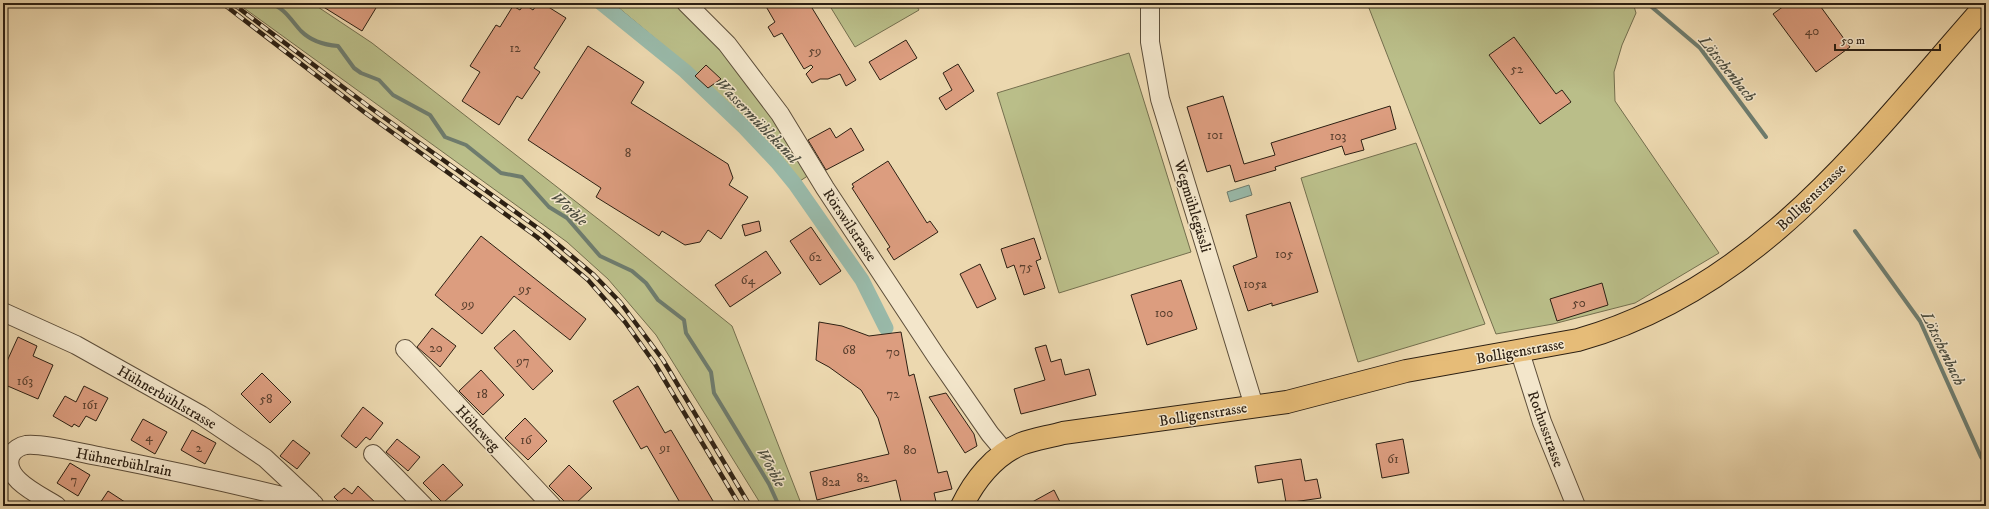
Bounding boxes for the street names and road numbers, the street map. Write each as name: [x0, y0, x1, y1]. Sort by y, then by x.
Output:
street label: Wegmühlegässli: [1169, 157, 1216, 255]
street label: Bolligenstrasse: [1773, 160, 1850, 235]
street label: Rörswilstrasse: [818, 185, 881, 265]
street label: Bolligenstrasse: [1475, 334, 1566, 369]
street label: Hühnerbühlstrasse: [114, 361, 220, 434]
street label: Rothusstrasse: [1523, 388, 1568, 470]
street label: Bolligenstrasse: [1158, 398, 1248, 431]
street label: Höheweg: [451, 401, 504, 456]
street label: Hühnerbühlrain: [74, 444, 174, 481]

